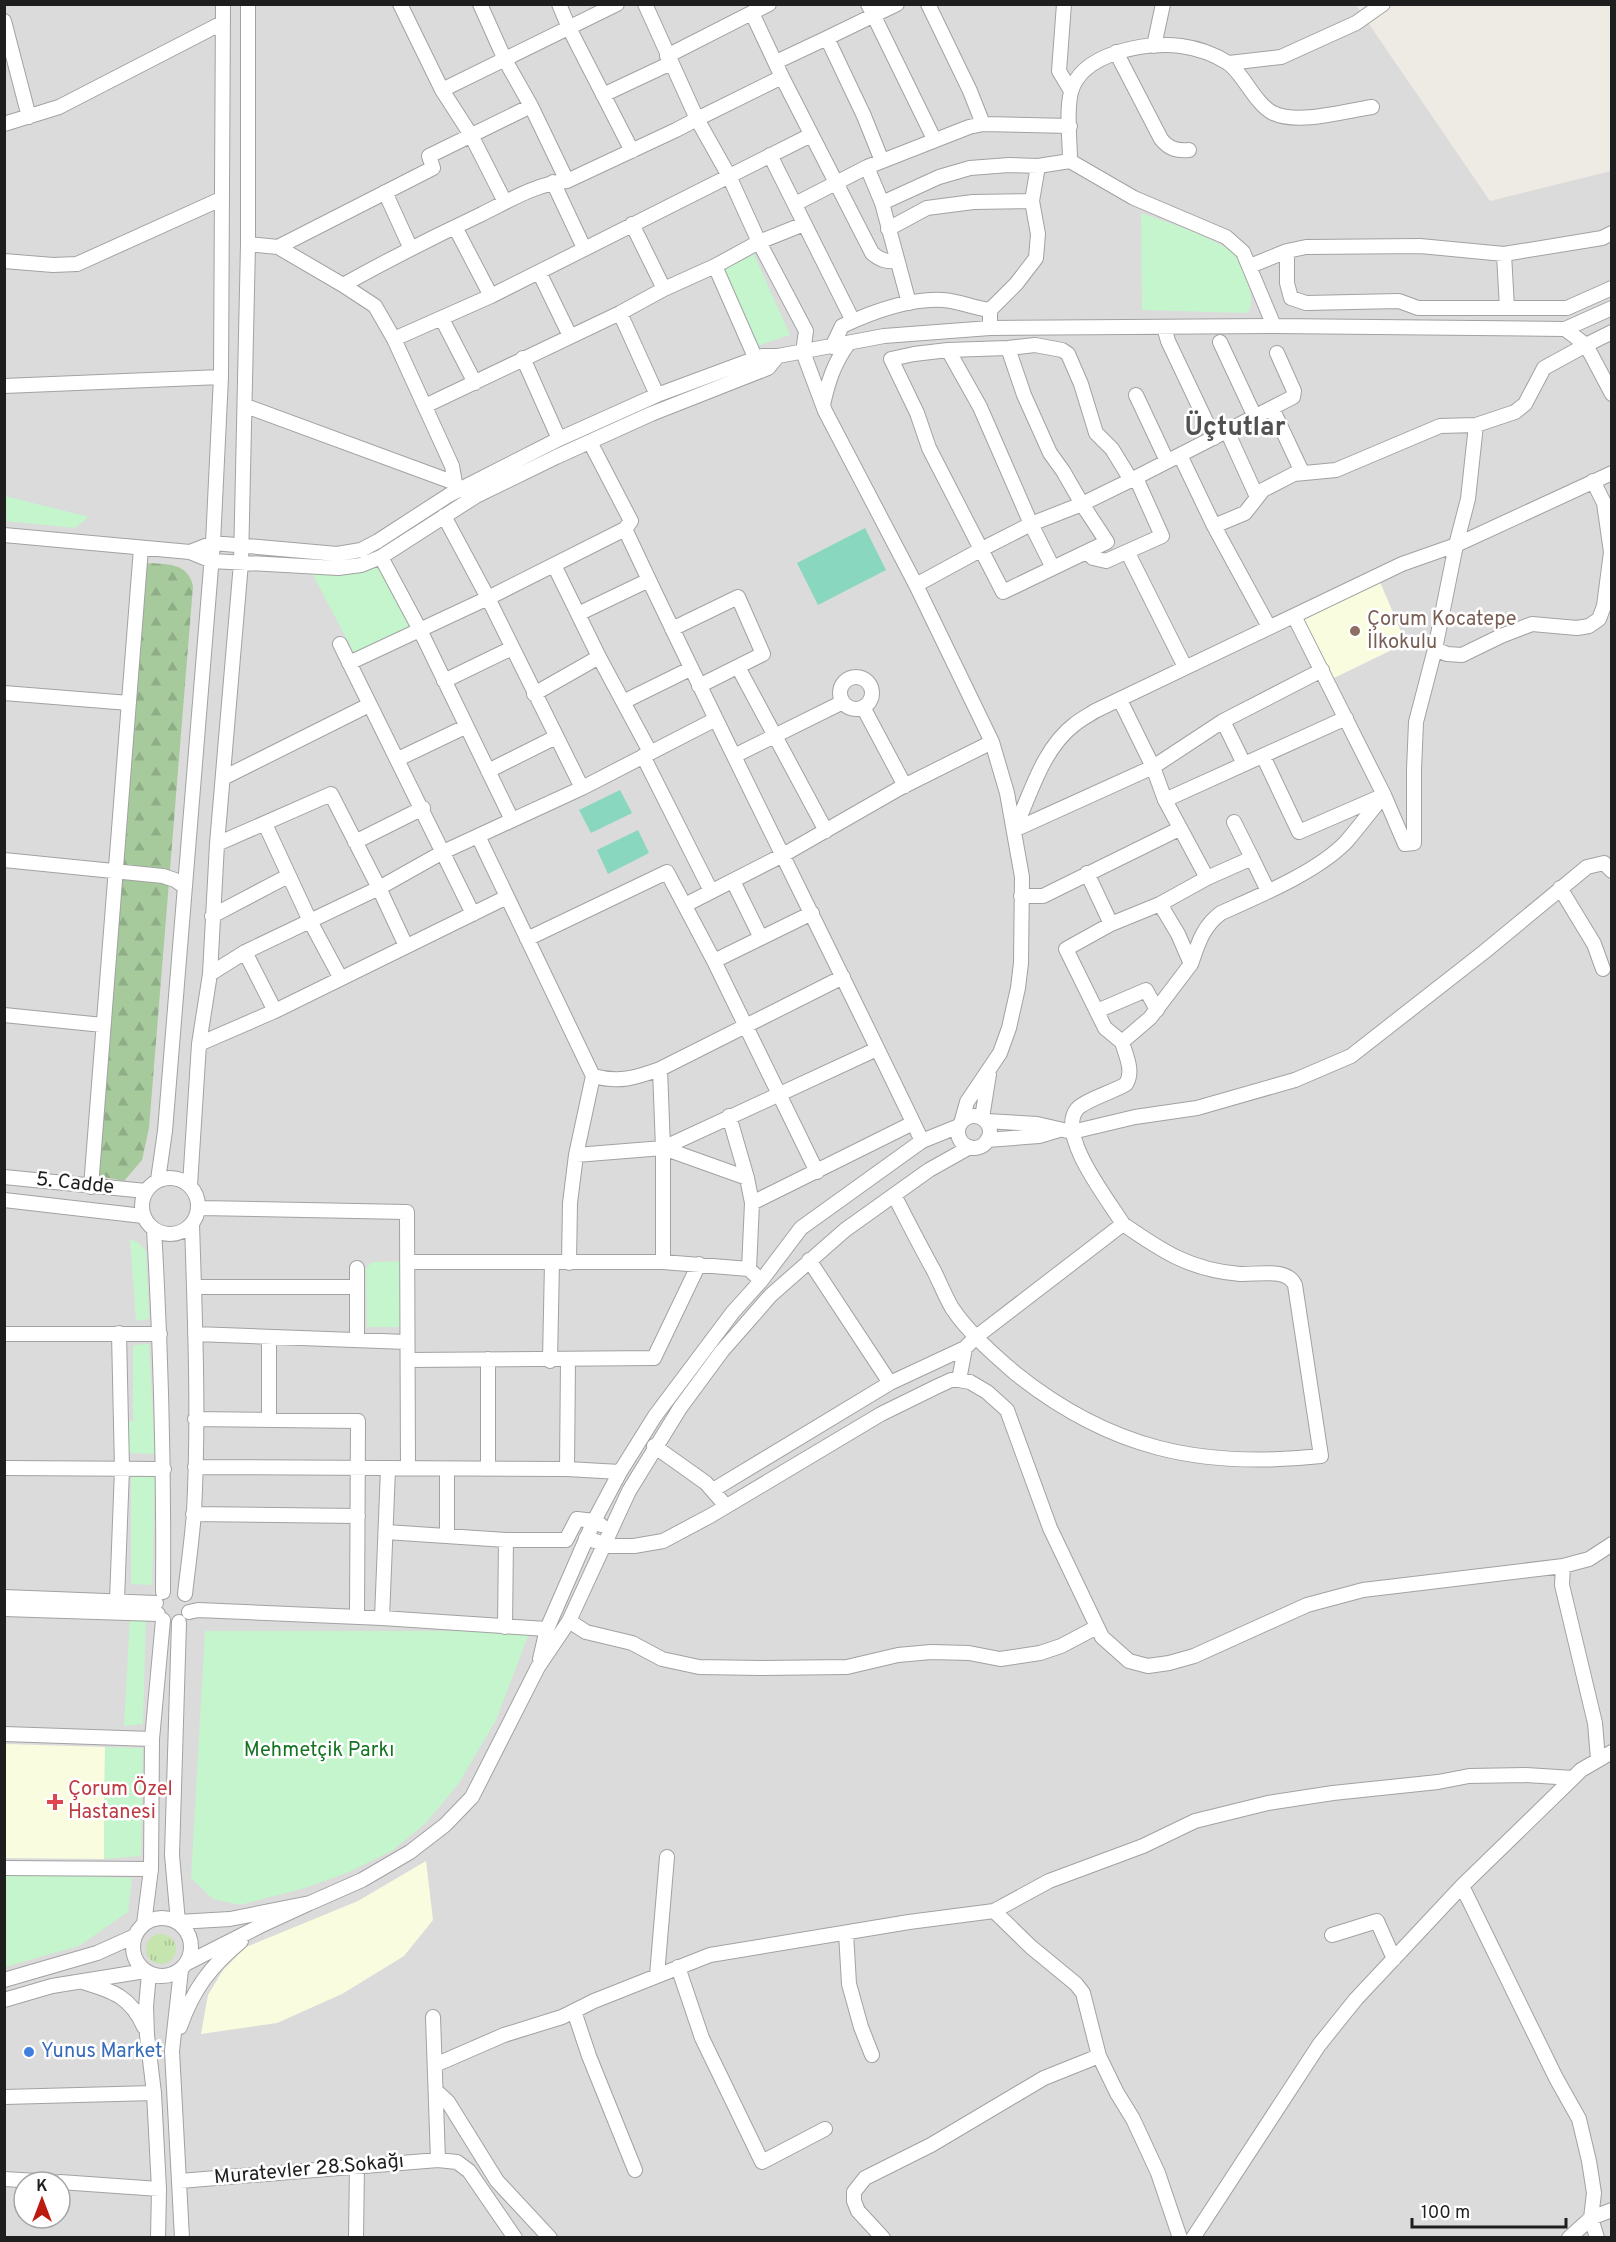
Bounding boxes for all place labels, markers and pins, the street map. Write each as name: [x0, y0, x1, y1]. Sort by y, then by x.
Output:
place label: Çorum Kocatepe İlkokulu: [1367, 607, 1517, 656]
marker: Çorum Kocatepe İlkokulu: [1348, 624, 1362, 638]
place label: Çorum Özel Hastanesi: [68, 1776, 173, 1826]
marker: Çorum Özel Hastanesi: [46, 1793, 64, 1811]
place label: Yunus Market: [41, 2039, 163, 2065]
marker: Yunus Market: [22, 2045, 36, 2059]

